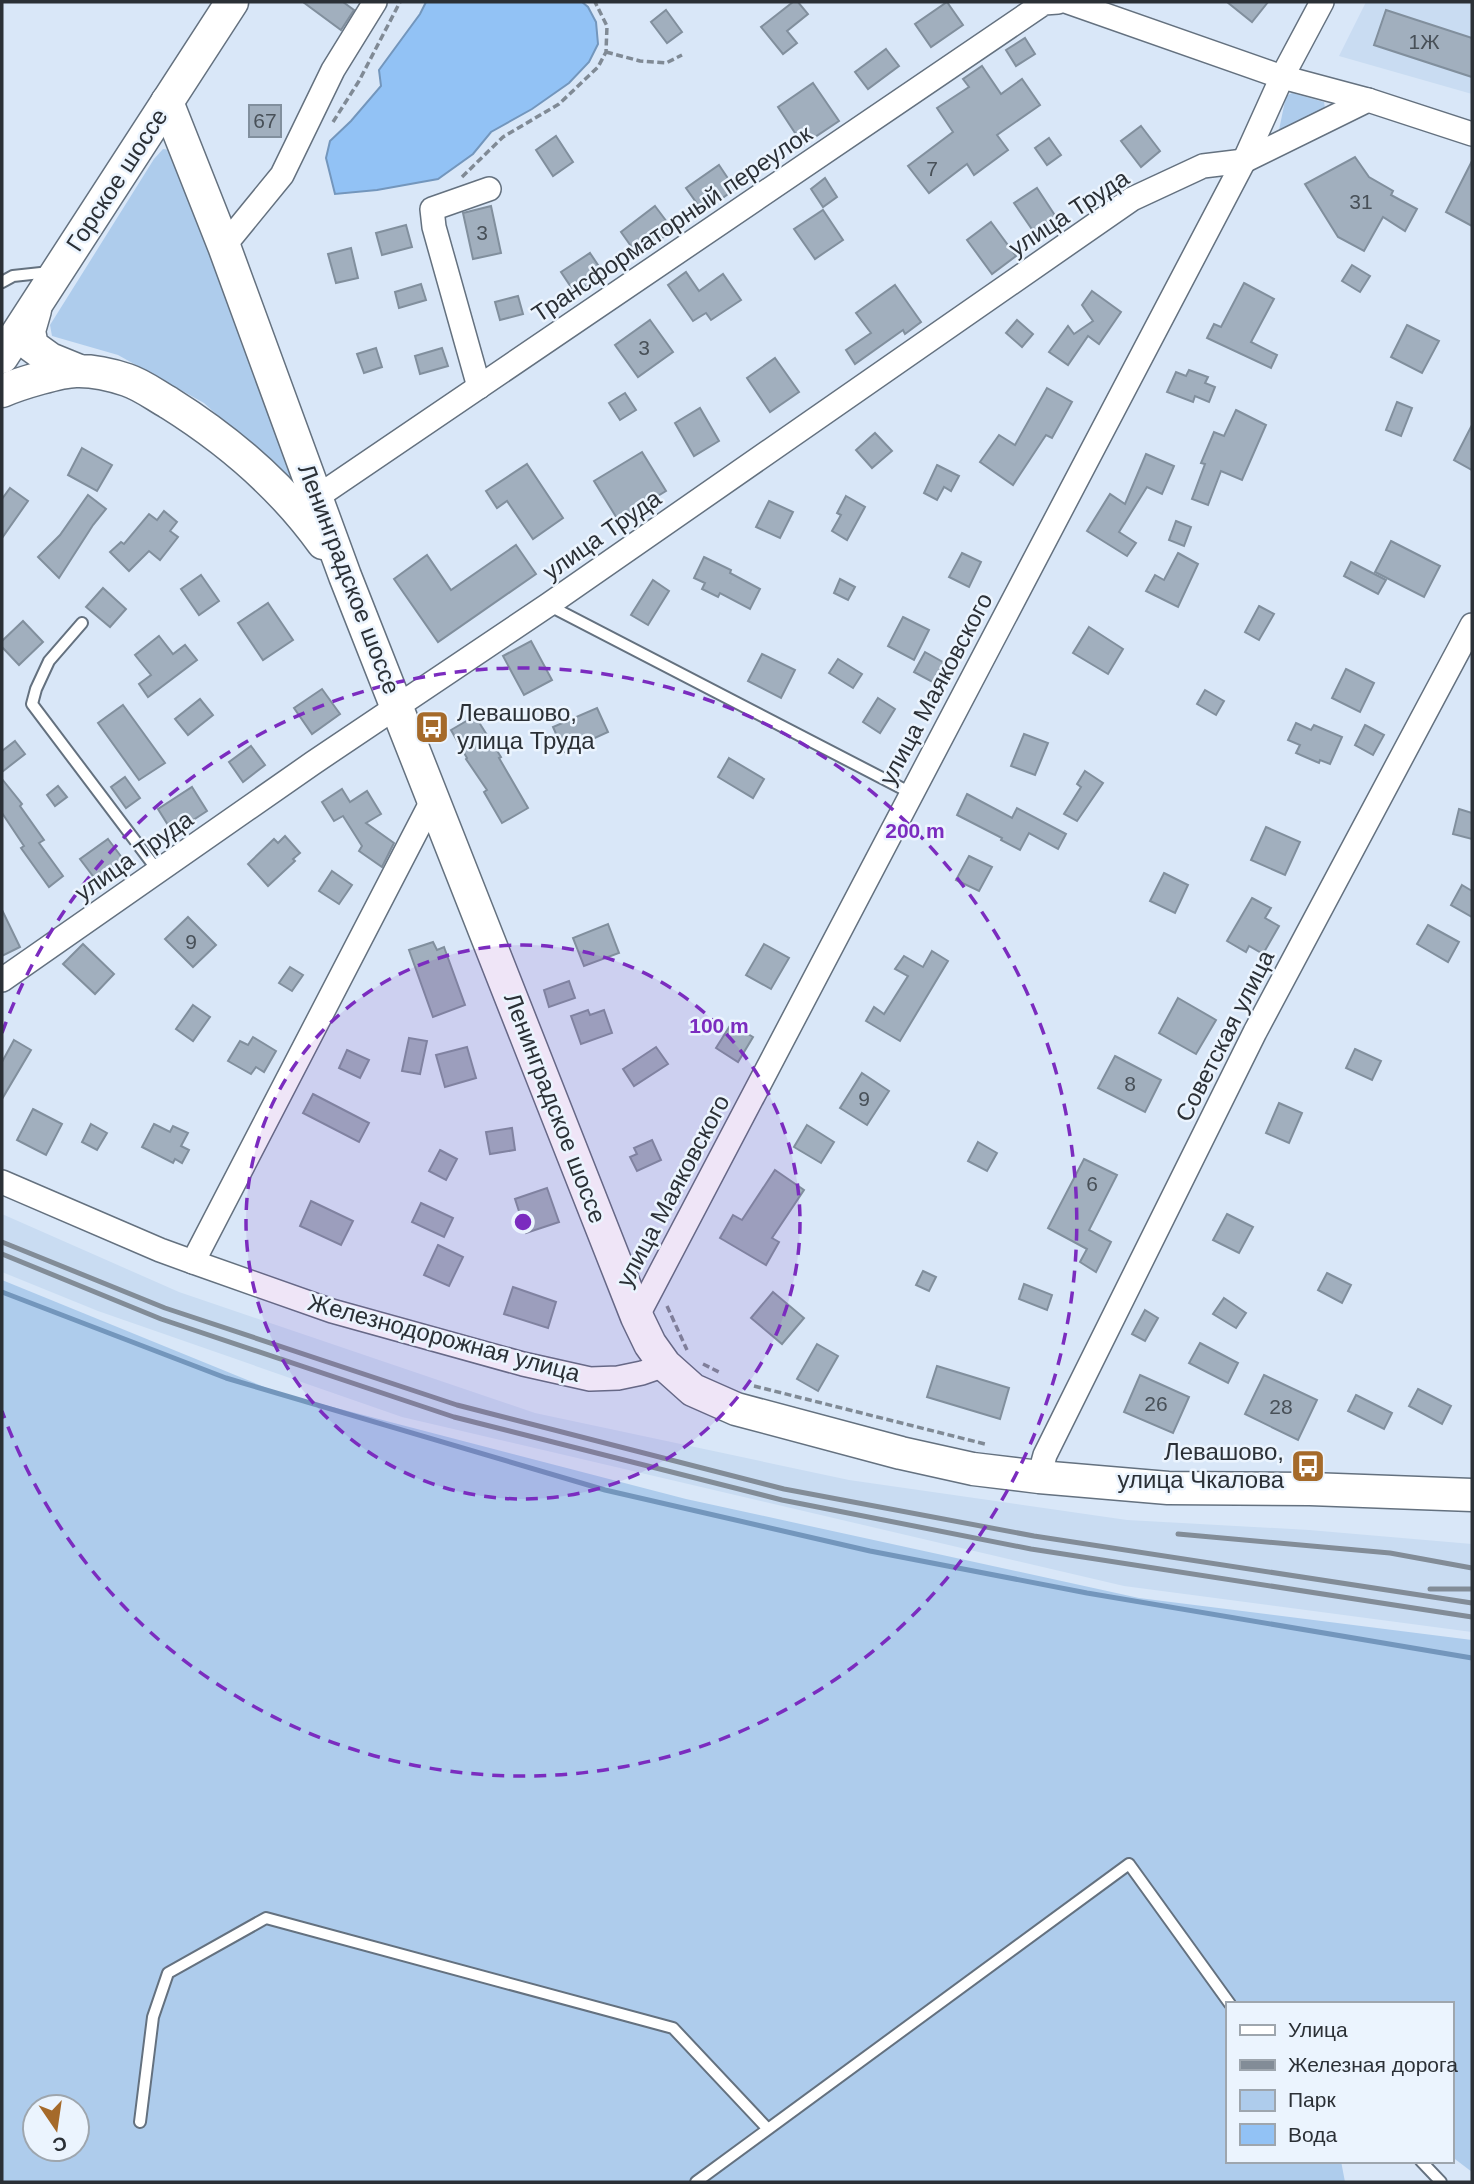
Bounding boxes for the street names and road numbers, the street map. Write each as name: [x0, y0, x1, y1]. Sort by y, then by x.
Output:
street label: Горское шоссе: [61, 104, 173, 256]
street label: Трансформаторный переулок: [527, 119, 817, 327]
street label: улица Труда: [1004, 163, 1134, 261]
street label: Ленинградское шоссе: [293, 460, 406, 698]
street label: улица Труда: [538, 484, 666, 585]
street label: улица Маяковского: [874, 588, 998, 789]
street label: улица Труда: [70, 805, 198, 906]
street label: Советская улица: [1170, 945, 1280, 1126]
street label: Ленинградское шоссе: [499, 989, 612, 1227]
street label: улица Маяковского: [611, 1090, 735, 1291]
street label: Железнодорожная улица: [305, 1288, 584, 1387]

